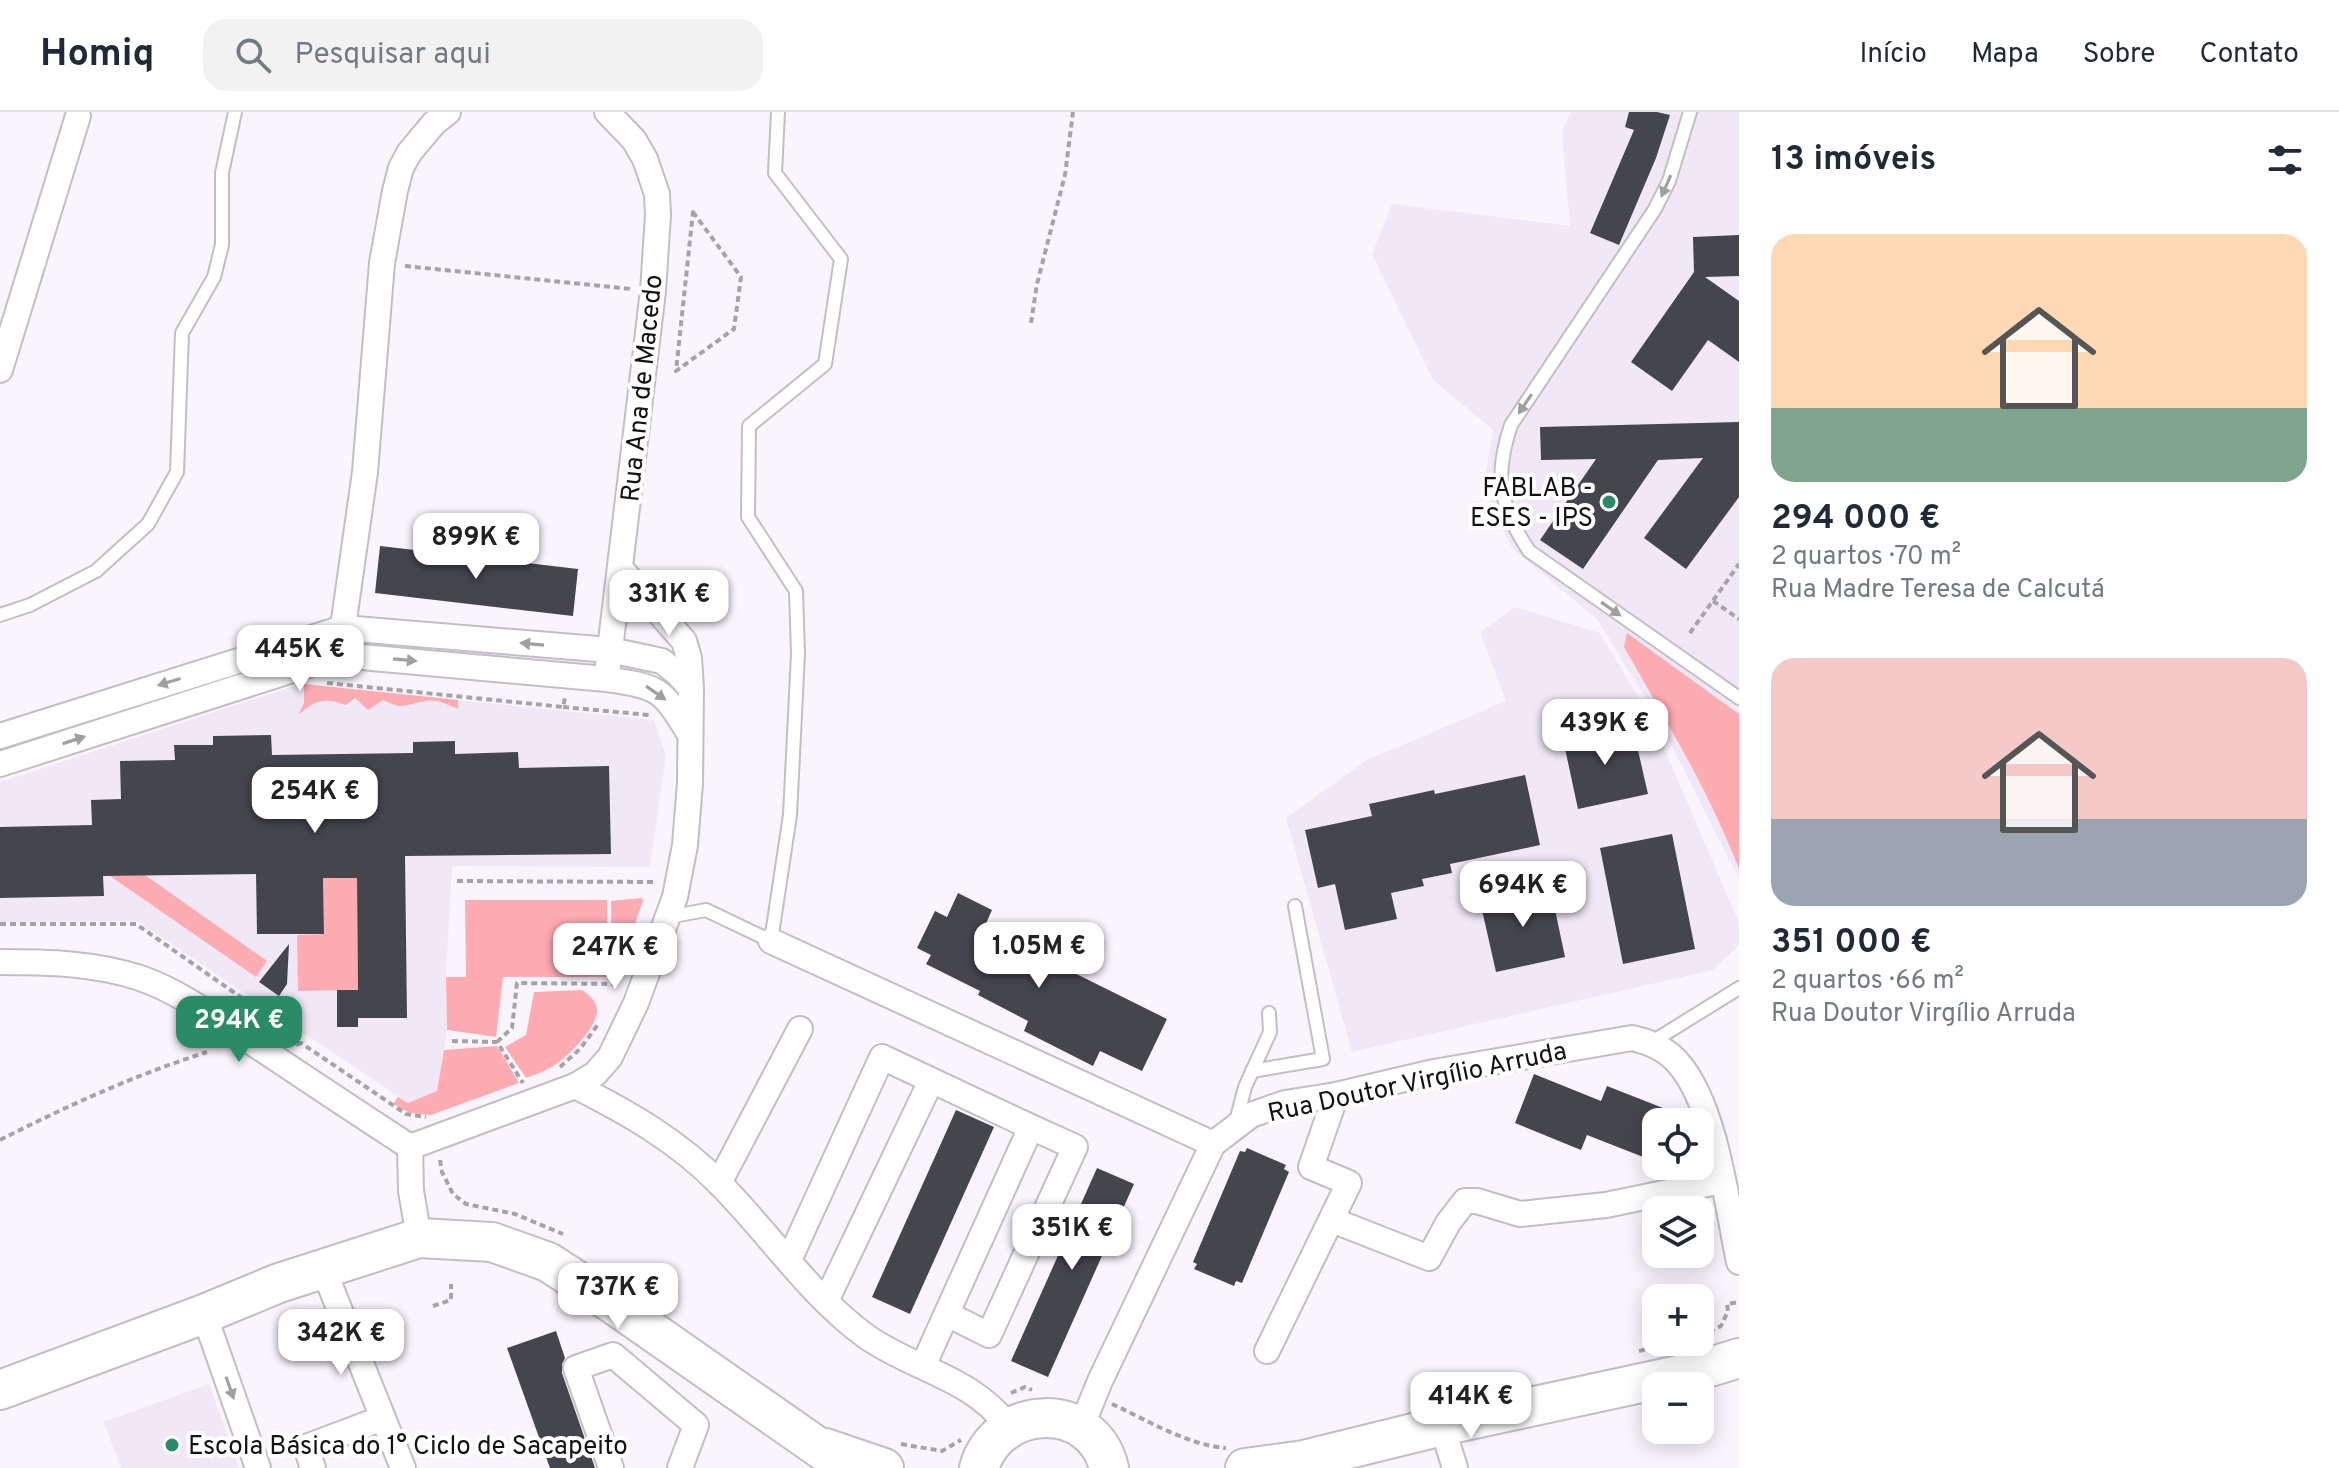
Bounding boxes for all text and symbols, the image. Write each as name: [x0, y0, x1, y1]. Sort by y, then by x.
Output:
search box: [203, 19, 763, 91]
text: Homiq: [40, 31, 155, 80]
icon: search: [231, 33, 275, 77]
text: Pesquisar aqui: [295, 37, 491, 74]
text: Início: [1859, 37, 1927, 73]
text: Mapa: [1971, 37, 2039, 73]
text: Sobre: [2083, 37, 2155, 73]
text: Contato: [2199, 37, 2299, 73]
icon: filters: [2263, 138, 2307, 182]
text: 13 imóveis: [1771, 139, 1936, 182]
one-way arrow: [1659, 174, 1673, 198]
street label: Rua Ana de Macedo: [615, 273, 672, 504]
icon: home: [1967, 286, 2111, 430]
one-way arrow: [1517, 393, 1532, 414]
place label: FABLAB - ESES - IPS: [1470, 473, 1593, 536]
marker: FABLAB - ESES - IPS: [1600, 493, 1618, 511]
text: 294 000 €: [1771, 498, 1940, 541]
pin: 899K €: [411, 513, 541, 581]
text: 899K €: [431, 522, 521, 555]
text: 2 quartos · 70 m²: [1771, 541, 1961, 574]
pin: 331K €: [604, 570, 734, 638]
text: Rua Madre Teresa de Calcutá: [1771, 574, 2105, 607]
text: 331K €: [628, 579, 710, 612]
one-way arrow: [1601, 601, 1622, 616]
pin: 445K €: [235, 625, 365, 693]
text: 445K €: [255, 634, 345, 667]
one-way arrow: [519, 637, 544, 650]
one-way arrow: [393, 653, 418, 666]
one-way arrow: [157, 677, 181, 689]
one-way arrow: [645, 685, 667, 701]
pin: 439K €: [1540, 699, 1670, 767]
text: 439K €: [1560, 708, 1650, 741]
icon: home: [1967, 710, 2111, 854]
one-way arrow: [63, 733, 87, 746]
pin: 254K €: [250, 767, 380, 835]
text: 254K €: [270, 776, 360, 809]
pin: 694K €: [1458, 861, 1588, 929]
text: 694K €: [1478, 870, 1568, 903]
pin: 1.05M €: [965, 922, 1113, 990]
text: 351 000 €: [1771, 922, 1932, 965]
pin: 247K €: [550, 923, 680, 991]
text: 1.05M €: [992, 931, 1086, 964]
text: 247K €: [571, 932, 659, 965]
text: 2 quartos · 66 m²: [1771, 965, 1964, 998]
pin: 294K €: [174, 996, 304, 1064]
text: Rua Doutor Virgílio Arruda: [1771, 998, 2076, 1031]
text: 294K €: [194, 1005, 284, 1038]
street label: Rua Doutor Virgílio Arruda: [1265, 1036, 1570, 1131]
map controls: [1642, 1108, 1714, 1444]
button: locate: [1642, 1108, 1714, 1180]
button: layers: [1642, 1196, 1714, 1268]
pin: 351K €: [1007, 1204, 1137, 1272]
text: 351K €: [1030, 1213, 1114, 1246]
pin: 737K €: [553, 1263, 683, 1331]
text: 737K €: [576, 1272, 660, 1305]
button: +: [1642, 1284, 1714, 1356]
pin: 342K €: [276, 1309, 406, 1377]
text: 342K €: [296, 1318, 386, 1351]
pin: 414K €: [1406, 1372, 1536, 1440]
button: −: [1642, 1372, 1714, 1444]
one-way arrow: [224, 1376, 236, 1400]
text: 414K €: [1428, 1381, 1514, 1414]
place label: Escola Básica do 1° Ciclo de Sacapeito: [188, 1431, 628, 1464]
marker: Escola Básica do 1° Ciclo de Sacapeito: [163, 1436, 181, 1454]

